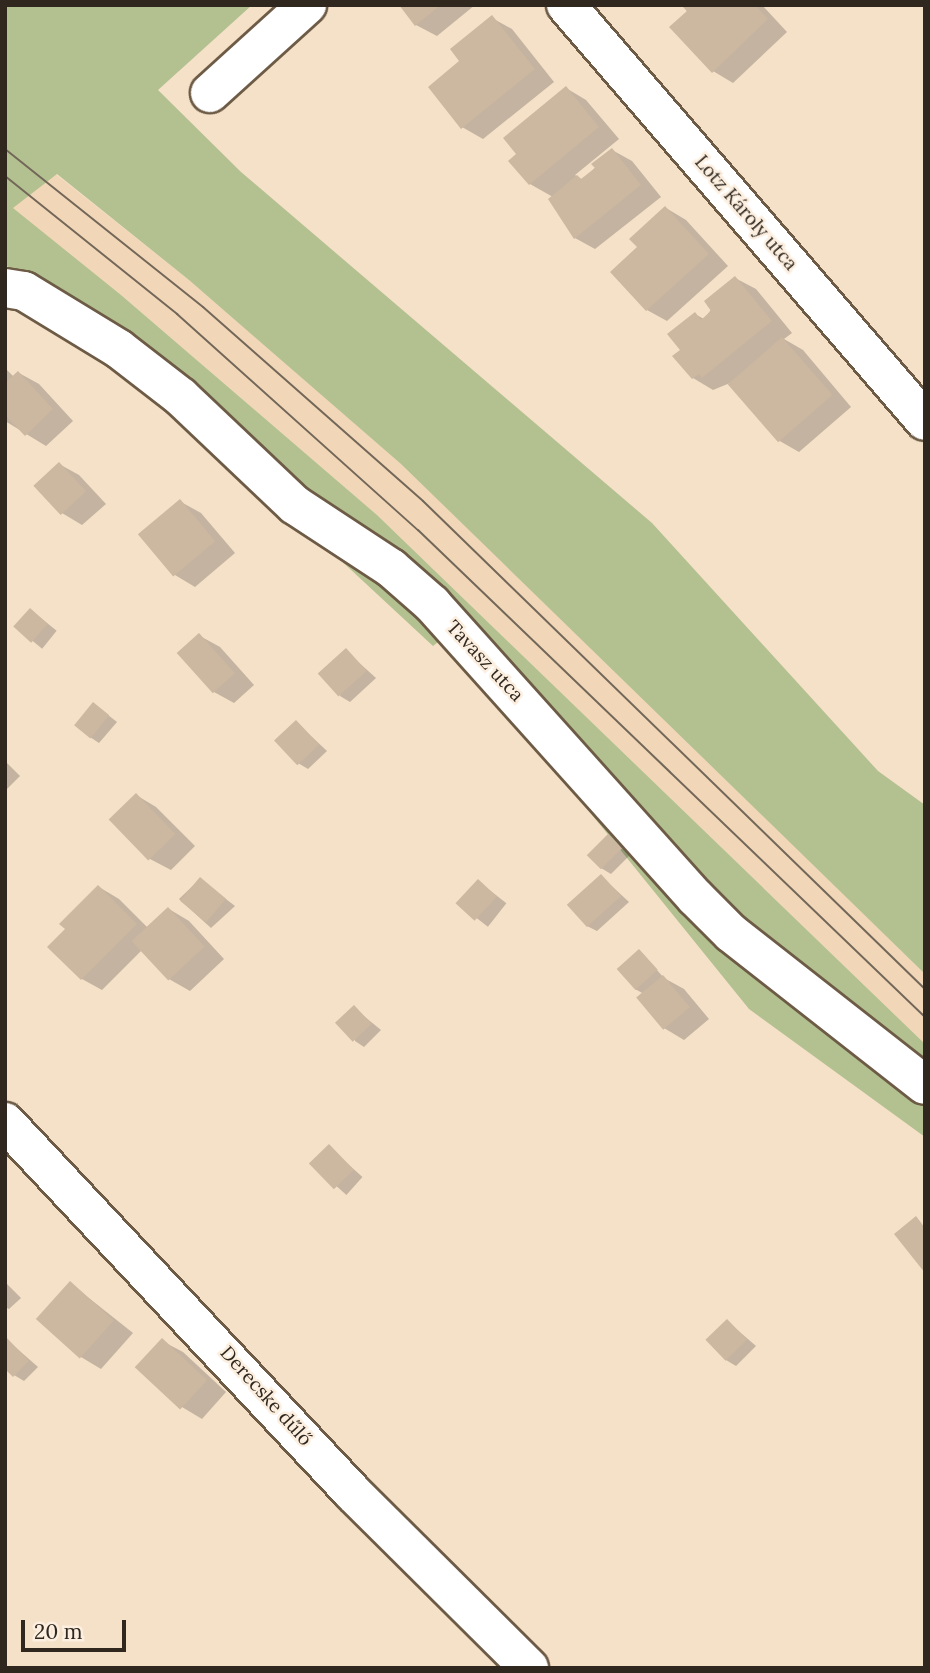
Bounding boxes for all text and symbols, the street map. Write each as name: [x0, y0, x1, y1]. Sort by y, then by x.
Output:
street label: Lotz Károly utca: [690, 151, 802, 275]
street label: Tavasz utca: [442, 616, 528, 706]
street label: Derecske dűlő: [215, 1342, 317, 1450]
scale bar: [24, 1606, 130, 1650]
text: 20 m: [34, 1618, 83, 1645]

